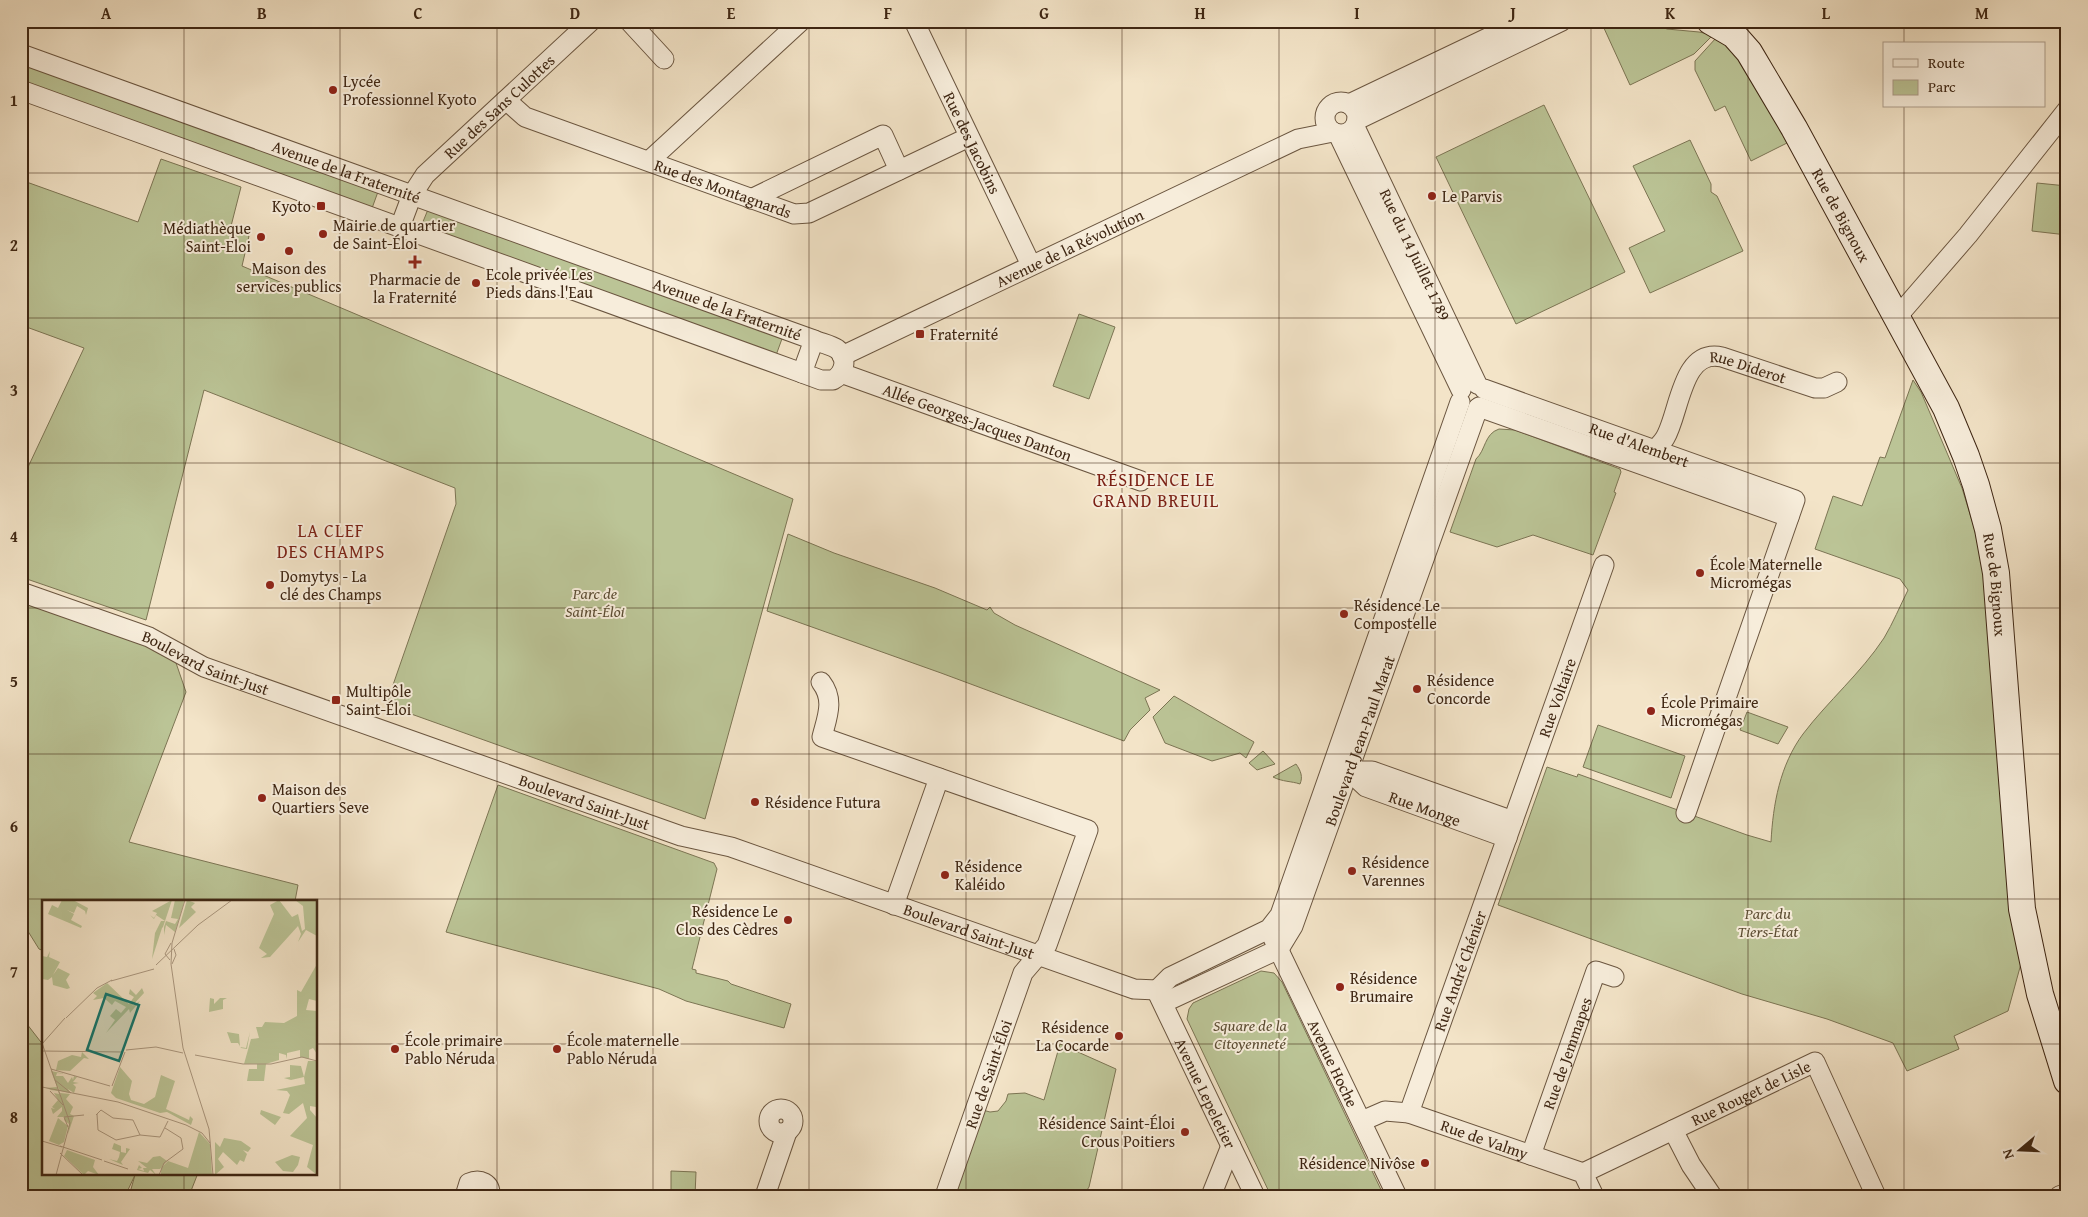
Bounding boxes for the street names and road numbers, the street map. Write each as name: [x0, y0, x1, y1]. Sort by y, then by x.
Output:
street label: Rue des Sans Culottes: [438, 48, 560, 164]
street label: Rue des Jacobins: [938, 88, 1007, 198]
street label: Avenue de la Fraternité: [269, 134, 424, 209]
street label: Rue des Montagnards: [651, 153, 795, 224]
street label: Rue de Bignoux: [1806, 164, 1877, 267]
street label: Rue du 14 Juillet 1789: [1374, 184, 1457, 325]
street label: Avenue de la Révolution: [992, 202, 1147, 293]
street label: Avenue de la Fraternité: [650, 271, 805, 347]
street label: Rue Diderot: [1710, 344, 1790, 390]
street label: Allée Georges-Jacques Danton: [879, 377, 1075, 467]
street label: Rue d'Alembert: [1586, 416, 1693, 473]
street label: Rue de Bignoux: [1977, 531, 2013, 638]
street label: Boulevard Saint-Just: [139, 624, 273, 701]
street label: Boulevard Jean-Paul Marat: [1318, 651, 1401, 829]
street label: Rue Voltaire: [1532, 655, 1582, 741]
street label: Boulevard Saint-Just: [516, 768, 654, 836]
street label: Rue Monge: [1386, 784, 1464, 832]
street label: Boulevard Saint-Just: [900, 897, 1038, 965]
street label: Rue André Chénier: [1427, 907, 1492, 1034]
street label: Rue de Jemmapes: [1536, 994, 1598, 1112]
street label: Avenue Hoche: [1302, 1015, 1365, 1111]
street label: Rue de Saint-Éloi: [958, 1016, 1018, 1132]
street label: Avenue Lepeletier: [1169, 1034, 1243, 1153]
street label: Rue Rouget de Lisle: [1687, 1054, 1815, 1132]
street label: Rue de Valmy: [1437, 1113, 1532, 1165]

